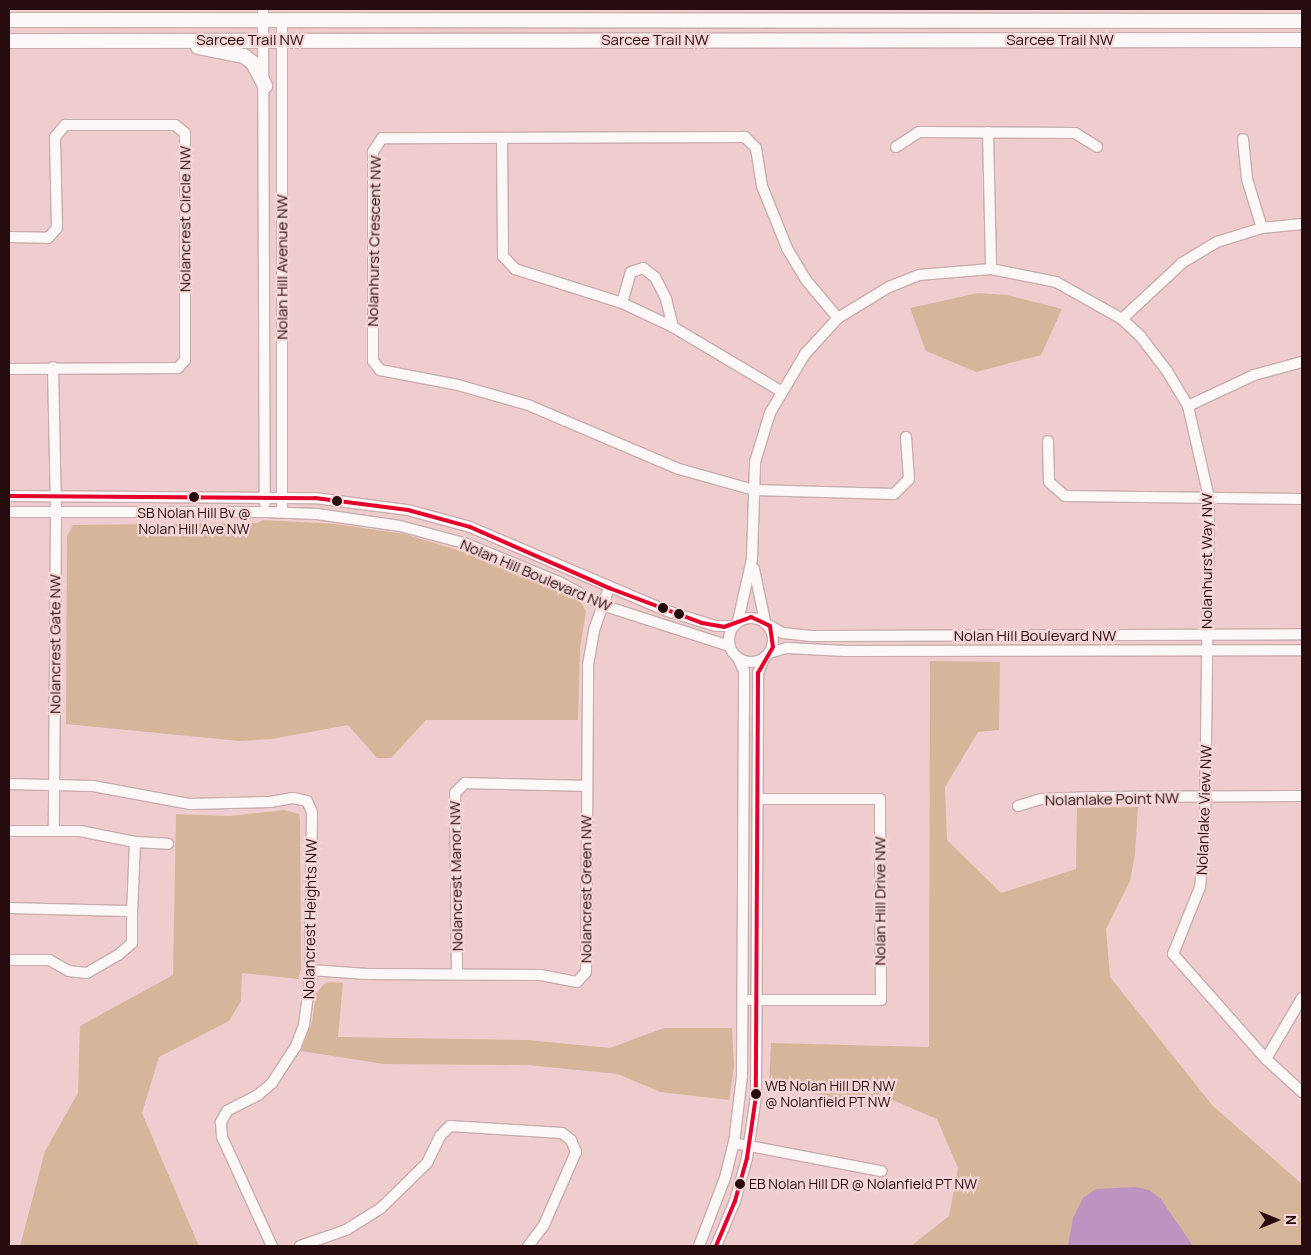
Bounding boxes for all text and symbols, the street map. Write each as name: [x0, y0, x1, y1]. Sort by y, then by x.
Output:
street label: Sarcee Trail NW: [196, 31, 304, 49]
street label: Sarcee Trail NW: [601, 31, 709, 49]
street label: Sarcee Trail NW: [1006, 31, 1114, 49]
street label: Nolancrest Circle NW: [176, 146, 194, 292]
street label: Nolanhurst Crescent NW: [364, 155, 384, 327]
street label: Nolan Hill Avenue NW: [273, 194, 291, 340]
marker: SB Nolan Hill Bv @ Nolan Hill Ave NW: [189, 492, 199, 502]
street label: Nolanhurst Way NW: [1198, 493, 1216, 629]
unlabelled marker: [332, 496, 342, 506]
place label: SB Nolan Hill Bv @ Nolan Hill Ave NW: [137, 505, 251, 538]
street label: Nolan Hill Boulevard NW: [458, 535, 614, 615]
street label: Nolancrest Gate NW: [46, 574, 64, 714]
unlabelled marker: [658, 603, 668, 613]
unlabelled marker: [674, 609, 684, 619]
street label: Nolan Hill Boulevard NW: [954, 627, 1116, 645]
street label: Nolanlake View NW: [1193, 745, 1215, 875]
street label: Nolanlake Point NW: [1045, 789, 1179, 809]
street label: Nolancrest Manor NW: [446, 801, 466, 951]
street label: Nolancrest Green NW: [577, 815, 595, 963]
street label: Nolan Hill Drive NW: [871, 836, 889, 966]
street label: Nolancrest Heights NW: [300, 839, 320, 999]
place label: WB Nolan Hill DR NW @ Nolanfield PT NW: [765, 1078, 895, 1110]
marker: WB Nolan Hill DR NW @ Nolanfield PT NW: [751, 1089, 761, 1099]
place label: EB Nolan Hill DR @ Nolanfield PT NW: [749, 1176, 978, 1192]
marker: EB Nolan Hill DR @ Nolanfield PT NW: [735, 1179, 745, 1189]
north arrow: [1251, 1195, 1301, 1245]
text: N: [1282, 1215, 1301, 1225]

